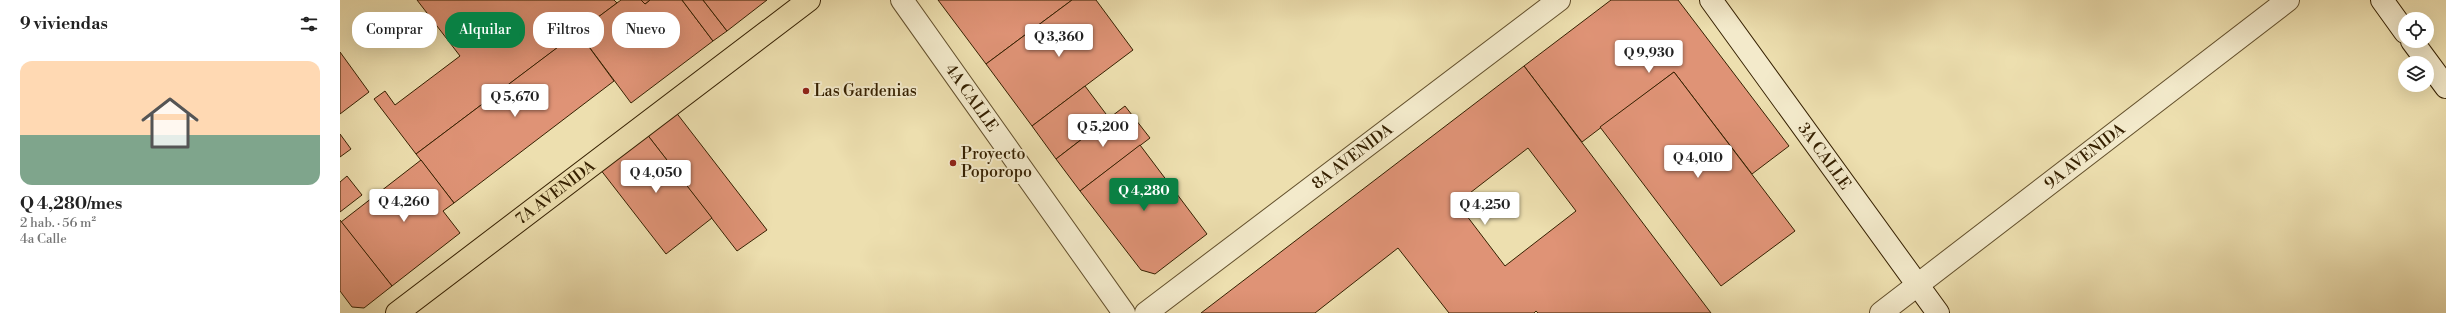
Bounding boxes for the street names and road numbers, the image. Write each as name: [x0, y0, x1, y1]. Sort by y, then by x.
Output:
street label: 4A CALLE: [941, 60, 1002, 136]
street label: 9A AVENIDA: [2040, 118, 2130, 194]
street label: 8A AVENIDA: [1308, 119, 1398, 194]
street label: 3A CALLE: [1793, 119, 1855, 194]
street label: 7A AVENIDA: [512, 155, 600, 229]

